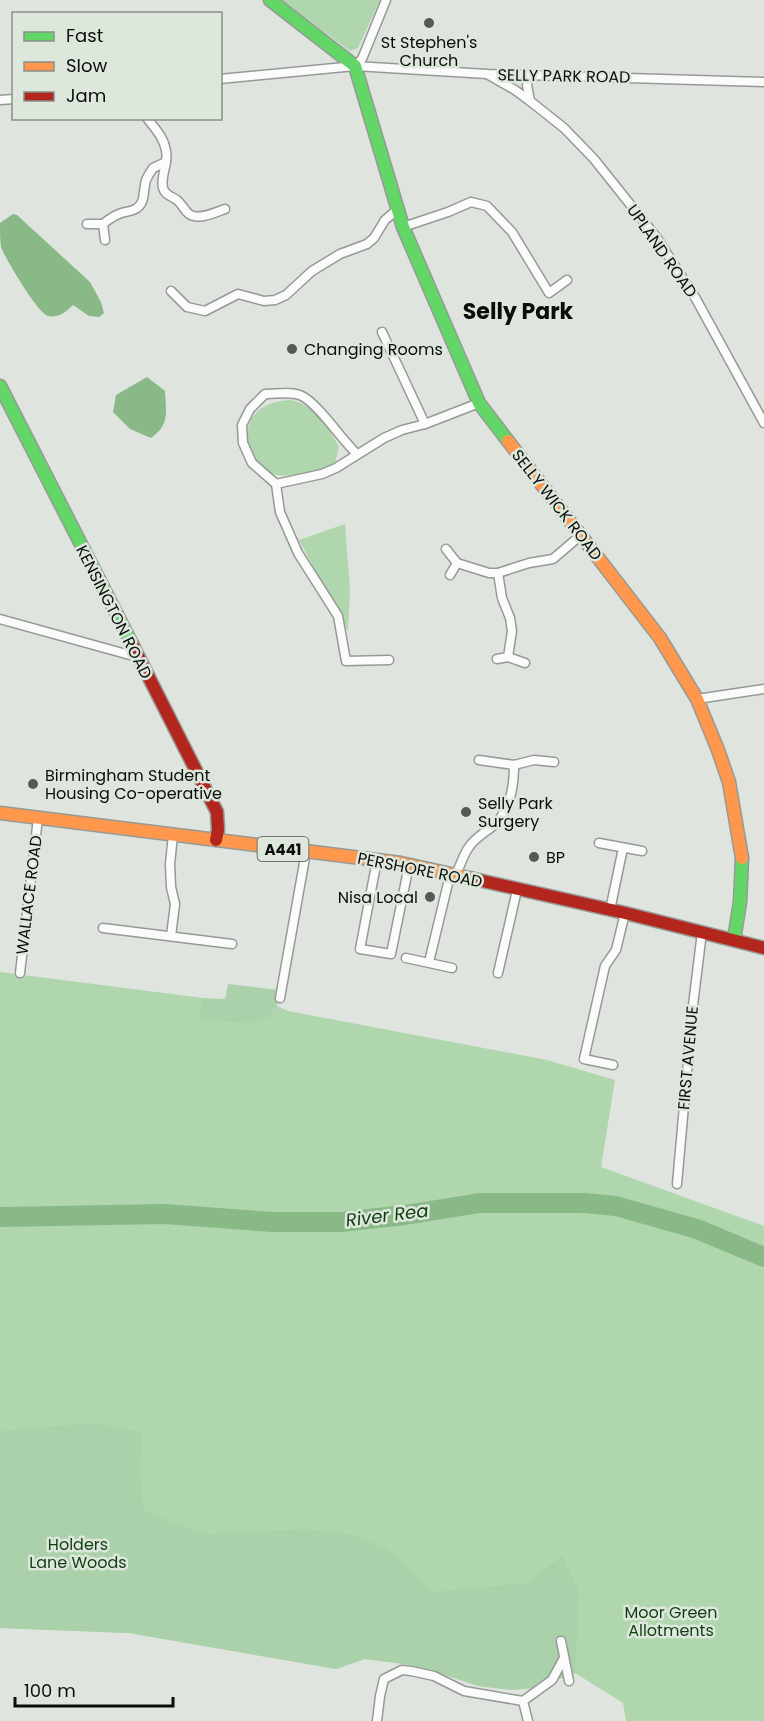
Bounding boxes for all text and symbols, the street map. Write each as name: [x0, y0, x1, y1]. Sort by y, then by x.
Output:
legend: [12, 12, 222, 120]
marker: St Stephen's Church: [422, 16, 436, 30]
text: Fast: [66, 23, 103, 48]
place label: St Stephen's Church: [381, 31, 477, 72]
text: Slow: [66, 53, 108, 78]
street label: SELLY PARK ROAD: [497, 63, 631, 89]
text: Jam: [66, 83, 106, 108]
street label: UPLAND ROAD: [621, 200, 703, 302]
district label: Selly Park: [463, 296, 574, 327]
place label: Changing Rooms: [304, 338, 443, 361]
marker: Changing Rooms: [285, 342, 299, 356]
street label: SELLY WICK ROAD: [506, 445, 608, 565]
street label: KENSINGTON ROAD: [70, 541, 158, 683]
place label: Birmingham Student Housing Co-operative: [45, 764, 222, 805]
marker: Birmingham Student Housing Co-operative: [26, 777, 40, 791]
place label: Selly Park Surgery: [478, 792, 554, 833]
marker: Selly Park Surgery: [459, 805, 473, 819]
street label: WALLACE ROAD: [10, 834, 48, 956]
road number: A441: [258, 837, 308, 861]
place label: BP: [546, 846, 565, 869]
street label: PERSHORE ROAD: [356, 847, 484, 893]
marker: BP: [527, 850, 541, 864]
place label: Nisa Local: [338, 886, 418, 909]
marker: Nisa Local: [423, 890, 437, 904]
street label: FIRST AVENUE: [672, 1005, 704, 1111]
water label: River Rea: [344, 1198, 430, 1232]
park label: Holders Lane Woods: [29, 1533, 127, 1574]
park label: Moor Green Allotments: [625, 1601, 718, 1642]
scale bar: [15, 1670, 172, 1708]
text: 100 m: [24, 1678, 76, 1703]

